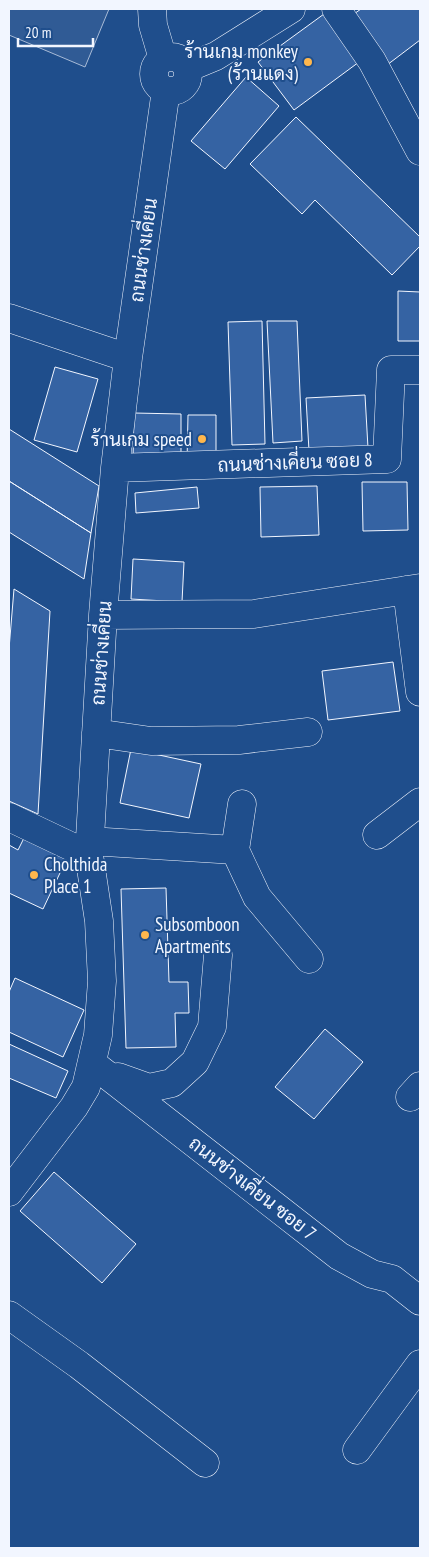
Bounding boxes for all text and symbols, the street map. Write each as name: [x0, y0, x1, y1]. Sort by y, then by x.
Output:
scale bar: [18, 15, 92, 47]
text: 20 m: [25, 23, 51, 42]
place label: ร้านเกม monkey (ร้านแดง): [184, 39, 299, 85]
marker: ร้านเกม monkey (ร้านแดง): [302, 56, 314, 68]
street label: ถนนช่างเคี่ยน: [119, 196, 162, 304]
place label: ร้านเกม speed: [91, 427, 192, 451]
marker: ร้านเกม speed: [196, 433, 208, 445]
street label: ถนนช่างเคี่ยน ซอย 8: [217, 442, 373, 477]
street label: ถนนช่างเคี่ยน: [80, 599, 117, 706]
place label: Cholthida Place 1: [44, 852, 107, 898]
marker: Cholthida Place 1: [28, 869, 40, 881]
place label: Subsomboon Apartments: [155, 912, 240, 958]
marker: Subsomboon Apartments: [139, 929, 151, 941]
street label: ถนนช่างเคี่ยน ซอย 7: [184, 1127, 325, 1245]

